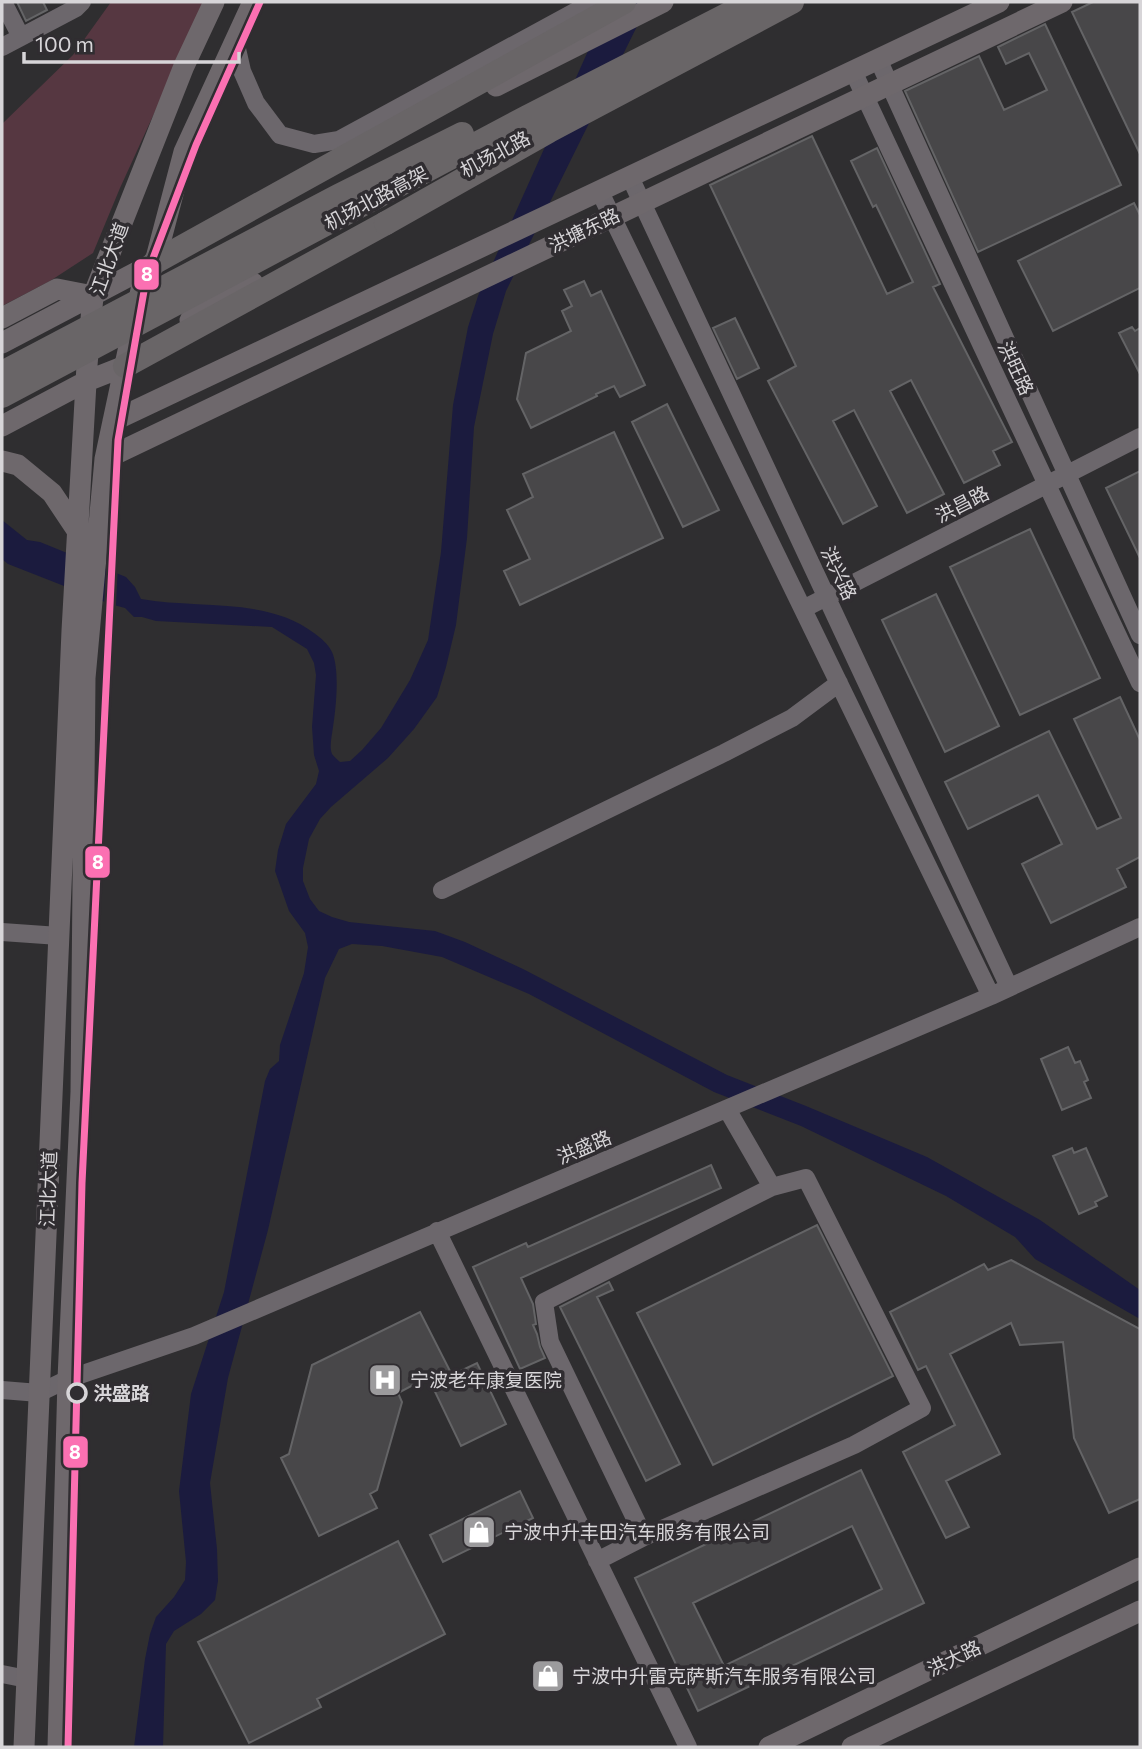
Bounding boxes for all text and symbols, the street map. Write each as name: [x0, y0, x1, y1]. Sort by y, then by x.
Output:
scale bar: [24, 21, 240, 65]
text: 100 m: [35, 31, 94, 56]
street label: 机场北路: [456, 126, 534, 182]
street label: 机场北路高架: [320, 161, 431, 234]
street label: 洪塘东路: [545, 203, 623, 257]
street label: 江北大道: [85, 219, 132, 298]
line badge: 8: [133, 258, 160, 291]
text: 8: [141, 262, 153, 285]
street label: 洪旺路: [994, 337, 1039, 398]
street label: 洪昌路: [931, 480, 992, 527]
street label: 洪兴路: [817, 542, 862, 603]
line badge: 8: [84, 845, 111, 879]
text: 8: [92, 850, 104, 873]
street label: 洪盛路: [553, 1125, 615, 1168]
street label: 江北大道: [35, 1151, 60, 1227]
hospital icon: 宁波老年康复医院: [366, 1361, 404, 1399]
place label: 宁波老年康复医院: [410, 1368, 562, 1391]
place label: 洪盛路: [93, 1381, 150, 1404]
marker: 洪盛路: [67, 1383, 87, 1403]
line badge: 8: [62, 1435, 89, 1469]
text: 8: [69, 1440, 81, 1463]
shop icon: 宁波中升丰田汽车服务有限公司: [460, 1513, 498, 1551]
place label: 宁波中升丰田汽车服务有限公司: [504, 1520, 770, 1543]
street label: 洪大路: [923, 1635, 984, 1680]
shop icon: 宁波中升雷克萨斯汽车服务有限公司: [529, 1657, 567, 1695]
place label: 宁波中升雷克萨斯汽车服务有限公司: [572, 1664, 876, 1687]

